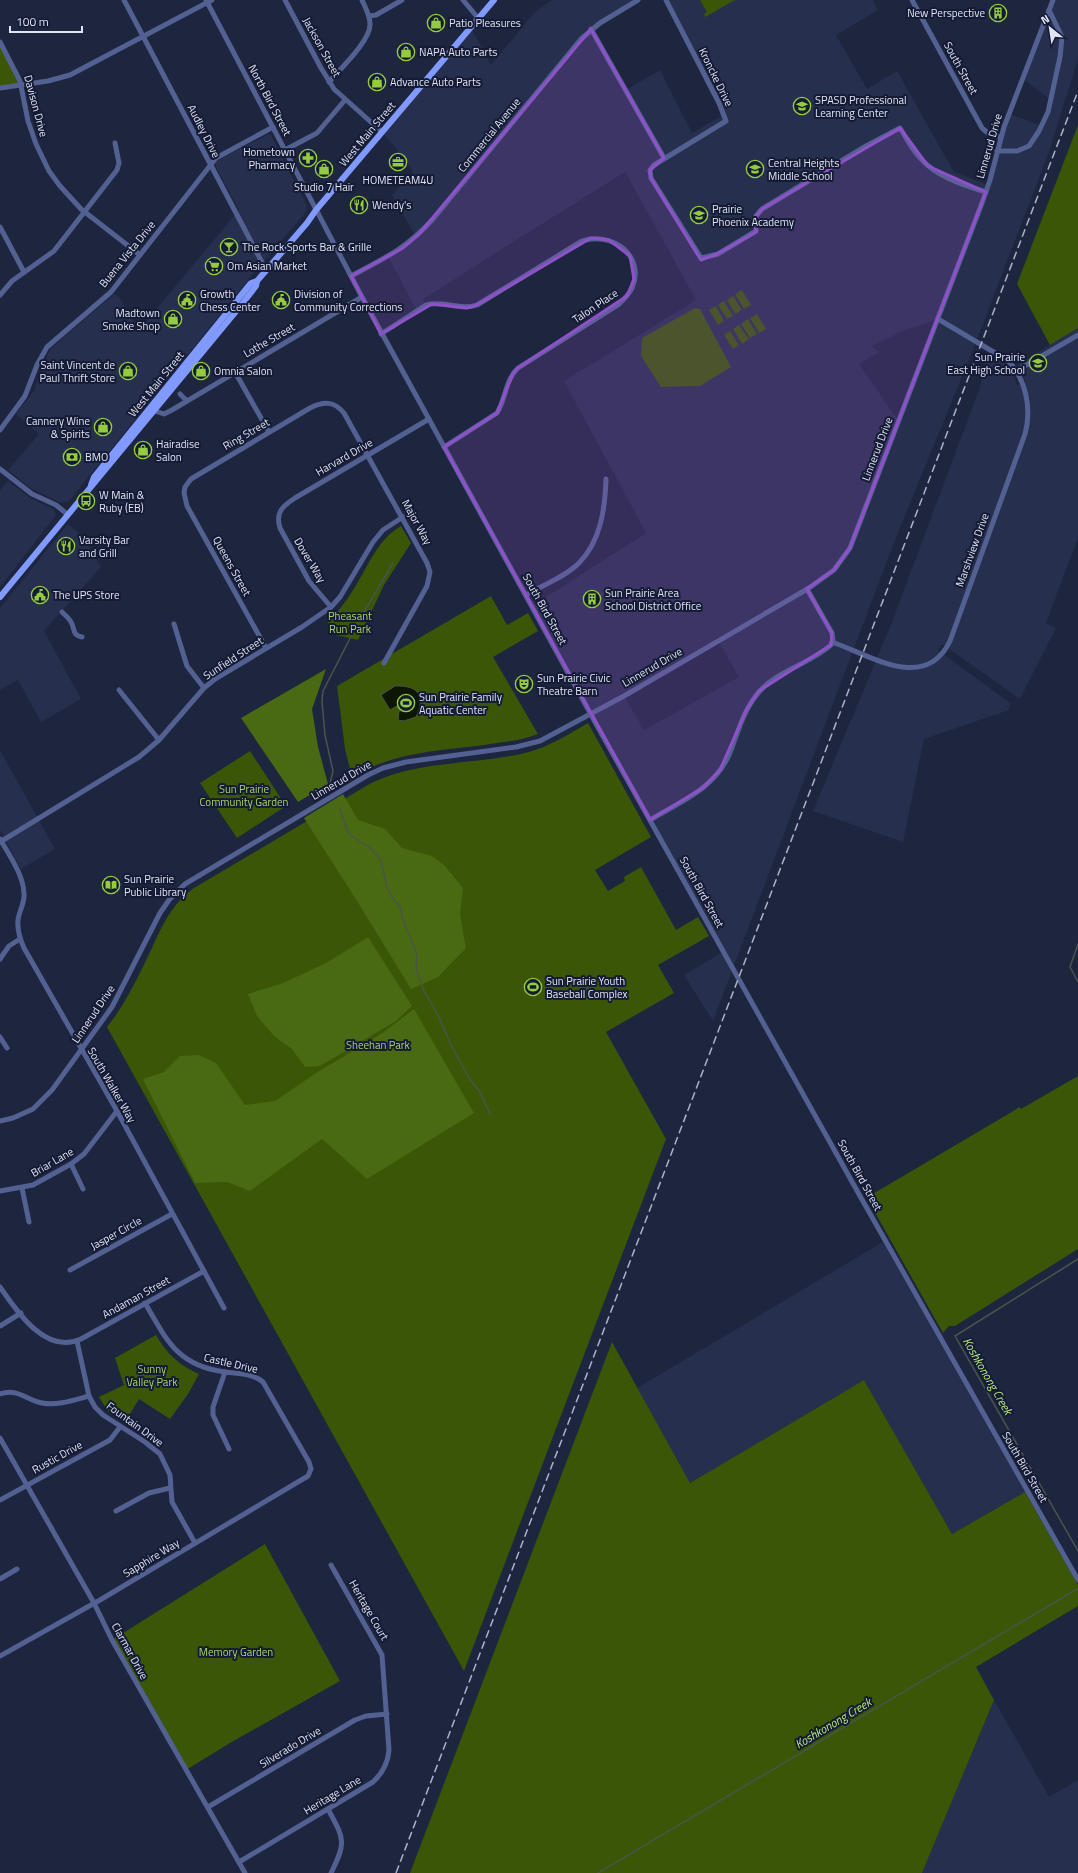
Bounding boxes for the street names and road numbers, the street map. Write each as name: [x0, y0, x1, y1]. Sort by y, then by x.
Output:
street label: Jackson Street: [299, 14, 345, 80]
street label: South Street: [940, 39, 982, 97]
street label: Kroncke Drive: [695, 45, 737, 109]
street label: North Bird Street: [244, 62, 296, 139]
street label: Davison Drive: [20, 73, 52, 139]
street label: Commercial Avenue: [454, 94, 524, 176]
street label: West Main Street: [335, 98, 399, 170]
street label: Audley Drive: [184, 102, 224, 161]
street label: Linnerud Drive: [972, 111, 1006, 180]
street label: Buena Vista Drive: [95, 217, 159, 291]
street label: Talon Place: [569, 285, 621, 327]
street label: Lothe Street: [240, 319, 298, 361]
street label: West Main Street: [125, 348, 188, 420]
street label: Ring Street: [220, 414, 272, 454]
street label: Linnerud Drive: [858, 414, 897, 483]
street label: Harvard Drive: [313, 434, 376, 480]
street label: Major Way: [398, 496, 436, 548]
street label: Marshview Drive: [951, 510, 993, 589]
street label: Queens Street: [209, 533, 255, 599]
street label: Dover Way: [290, 534, 330, 586]
street label: South Bird Street: [519, 570, 571, 648]
street label: Sunfield Street: [200, 633, 266, 683]
street label: Linnerud Drive: [619, 643, 685, 691]
street label: Linnerud Drive: [308, 756, 374, 804]
street label: South Bird Street: [676, 853, 728, 931]
street label: Linnerud Drive: [68, 981, 119, 1046]
street label: South Walker Way: [84, 1044, 140, 1126]
street label: South Bird Street: [834, 1136, 886, 1214]
street label: Briar Lane: [28, 1143, 77, 1181]
street label: Jasper Circle: [87, 1212, 145, 1254]
street label: Andaman Street: [99, 1272, 173, 1322]
street label: Castle Drive: [202, 1349, 260, 1377]
street label: Fountain Drive: [103, 1398, 167, 1451]
street label: South Bird Street: [998, 1429, 1052, 1505]
street label: Rustic Drive: [29, 1436, 85, 1477]
street label: Sapphire Way: [120, 1534, 183, 1581]
street label: Heritage Court: [345, 1577, 393, 1643]
street label: Clarmar Drive: [108, 1620, 152, 1683]
street label: Silverado Drive: [256, 1722, 324, 1772]
street label: Heritage Lane: [300, 1771, 364, 1818]

